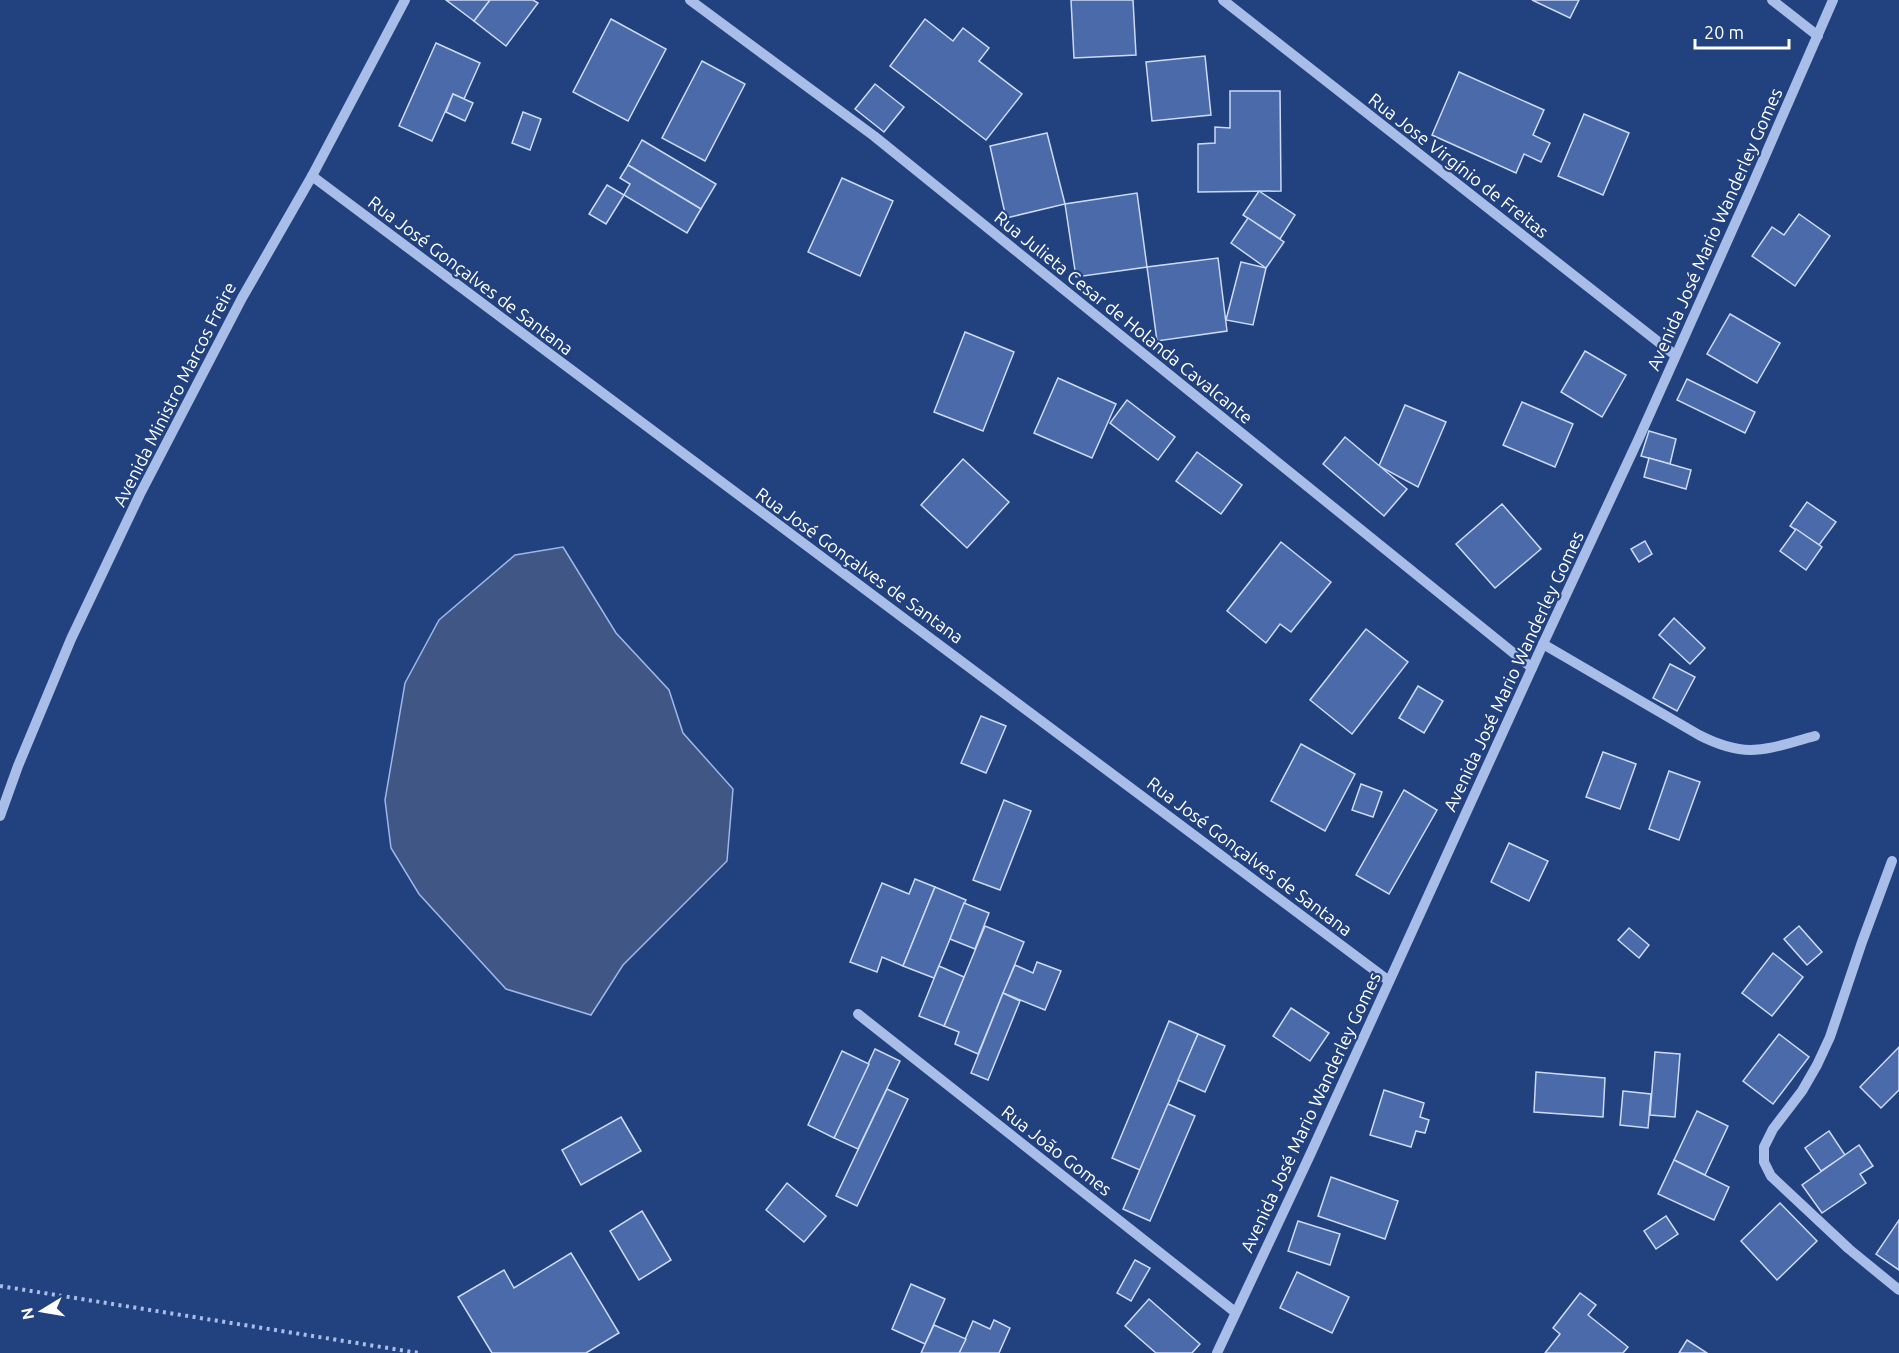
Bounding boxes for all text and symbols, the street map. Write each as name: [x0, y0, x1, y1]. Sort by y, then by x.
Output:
scale bar: [1695, 12, 1790, 50]
text: 20 m: [1704, 22, 1744, 42]
street label: Avenida José Mario Wanderley Gomes: [1642, 85, 1786, 373]
street label: Rua Jose Virgínio de Freitas: [1365, 89, 1553, 241]
street label: Rua José Gonçalves de Santana: [365, 191, 577, 359]
street label: Rua Julieta Cesar de Holanda Cavalcante: [991, 207, 1257, 427]
street label: Avenida Ministro Marcos Freire: [109, 278, 239, 510]
street label: Rua José Gonçalves de Santana: [753, 483, 967, 647]
street label: Avenida José Mario Wanderley Gomes: [1439, 527, 1587, 814]
street label: Rua José Gonçalves de Santana: [1144, 772, 1356, 940]
street label: Avenida José Mario Wanderley Gomes: [1236, 968, 1384, 1255]
street label: Rua João Gomes: [998, 1101, 1116, 1199]
north arrow: [12, 1281, 72, 1341]
text: N: [17, 1306, 37, 1321]

